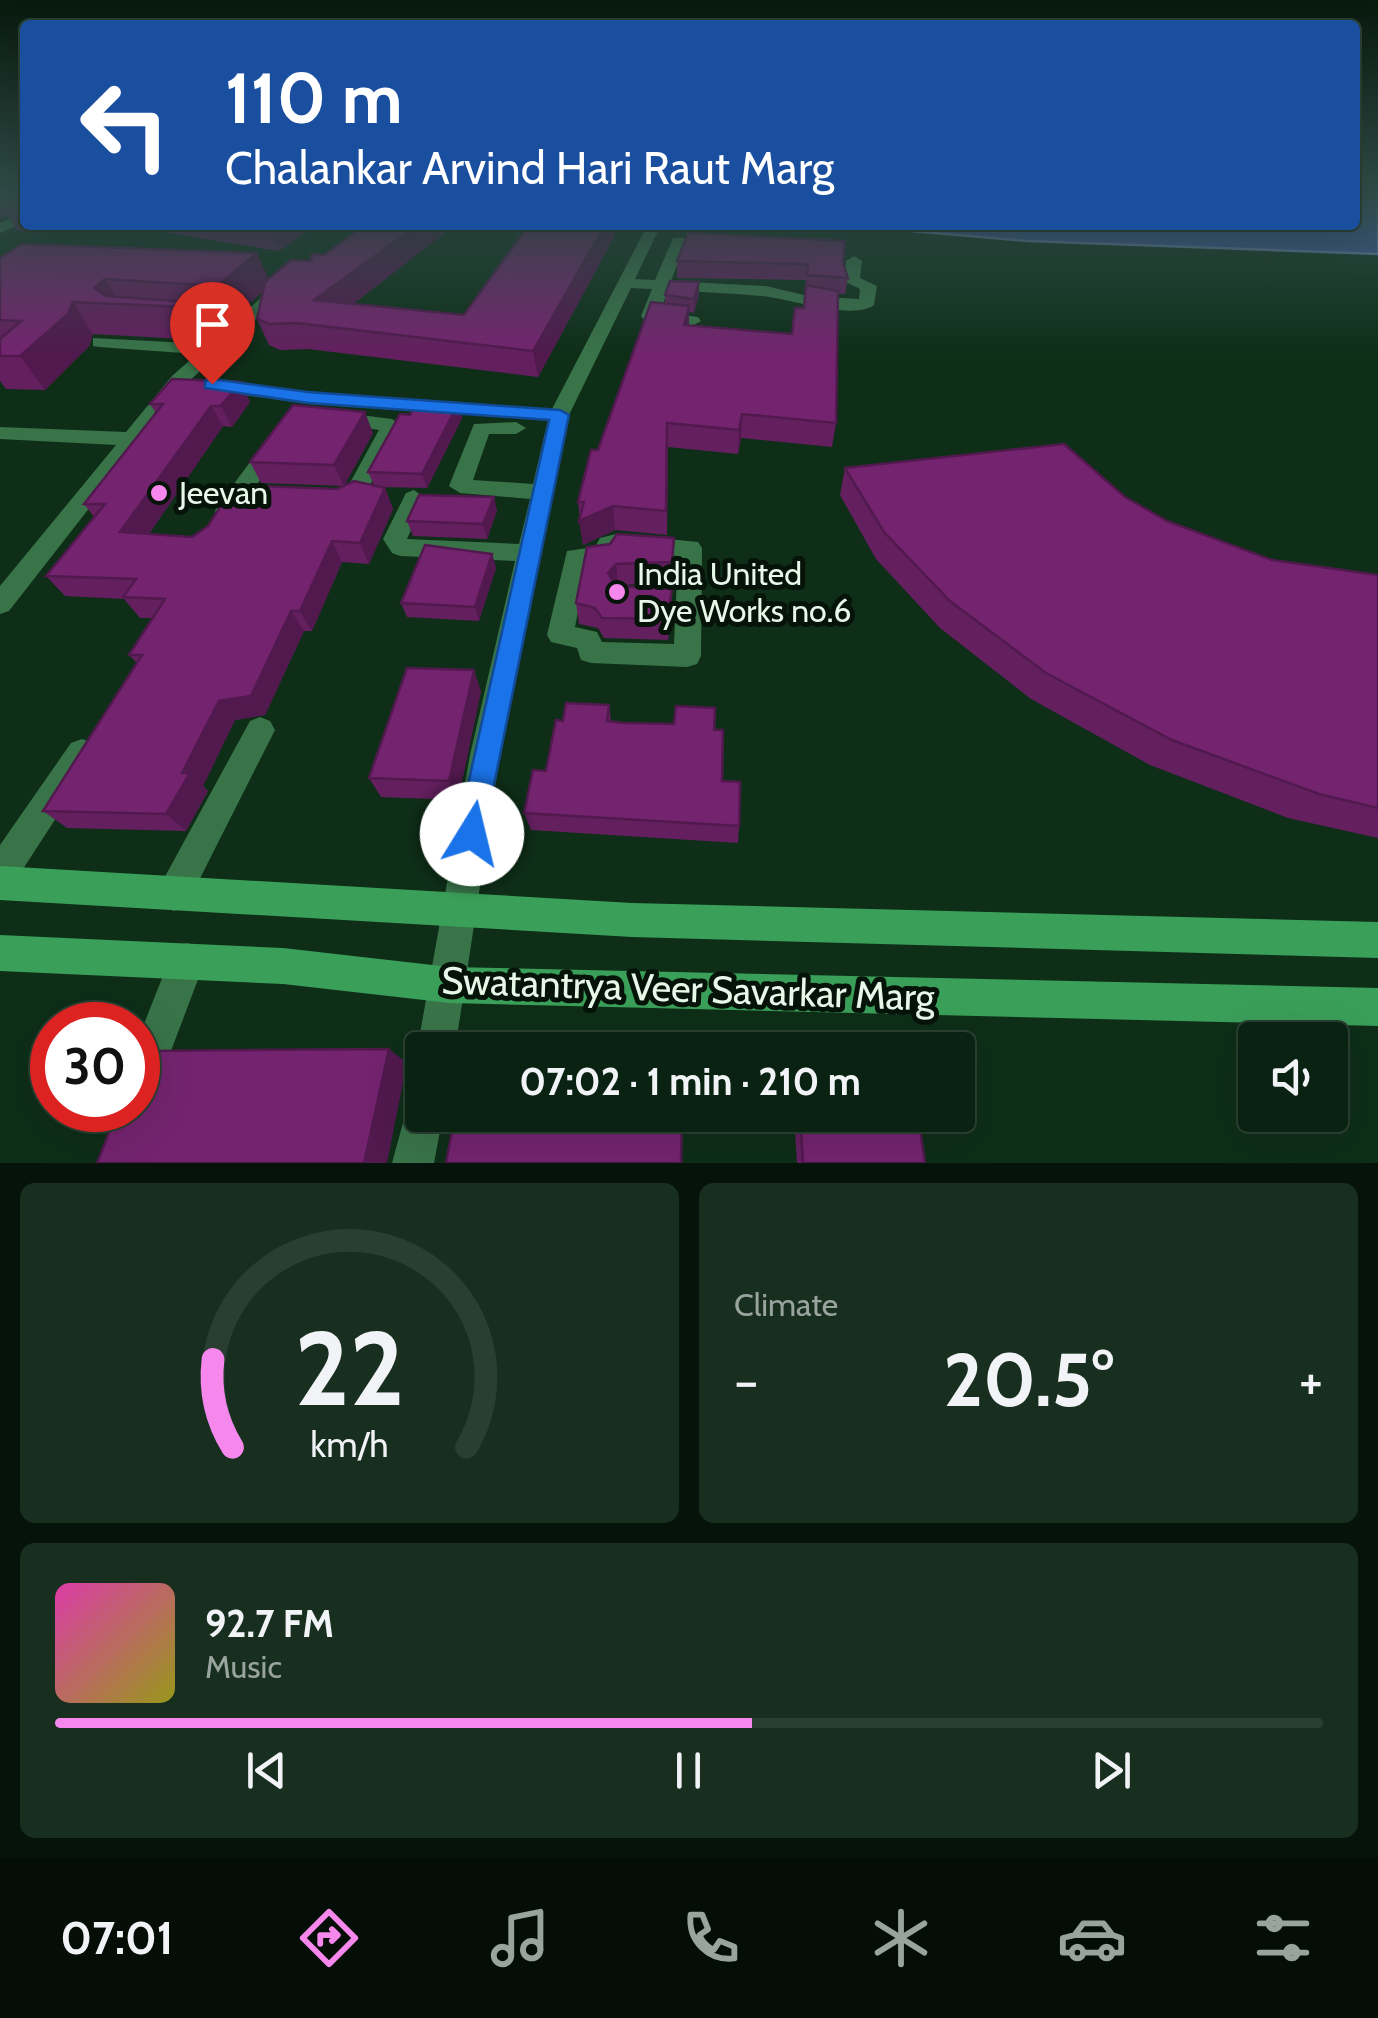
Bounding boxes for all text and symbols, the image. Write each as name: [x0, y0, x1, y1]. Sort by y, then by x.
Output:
text: 110 m: [225, 55, 403, 141]
icon: left: [60, 60, 190, 190]
text: Chalankar Arvind Hari Raut Marg: [225, 141, 834, 195]
pin: [170, 282, 255, 385]
icon: arrive: [185, 297, 240, 352]
place label: Jeevan: [178, 473, 268, 512]
marker: Jeevan: [148, 482, 170, 504]
place label: India United Dye Works no.6: [637, 554, 852, 630]
marker: India United Dye Works no.6: [606, 581, 628, 603]
position arrow: [420, 782, 524, 886]
street label: Swatantrya Veer Savarkar Marg: [441, 956, 937, 1021]
speed limit sign: 30: [30, 1002, 160, 1132]
map controls: [1238, 1022, 1348, 1132]
button: sound: [1238, 1022, 1348, 1132]
text: 07:02 · 1 min · 210 m: [519, 1058, 861, 1105]
text: Climate: [734, 1285, 838, 1324]
text: 22: [294, 1305, 405, 1431]
text: 20.5°: [943, 1334, 1114, 1425]
text: −: [734, 1347, 758, 1414]
text: +: [1299, 1347, 1323, 1414]
text: km/h: [310, 1423, 389, 1466]
text: 92.7 FM: [205, 1600, 334, 1647]
text: Music: [205, 1647, 282, 1686]
icon: previous: [239, 1743, 294, 1798]
icon: pause: [661, 1743, 716, 1798]
icon: next: [1084, 1743, 1139, 1798]
icon: directions: [294, 1903, 364, 1973]
icon: music: [485, 1903, 555, 1973]
icon: phone: [676, 1903, 746, 1973]
icon: climate: [866, 1903, 936, 1973]
icon: car: [1057, 1903, 1127, 1973]
icon: filters: [1248, 1903, 1318, 1973]
text: 07:01: [60, 1911, 173, 1965]

